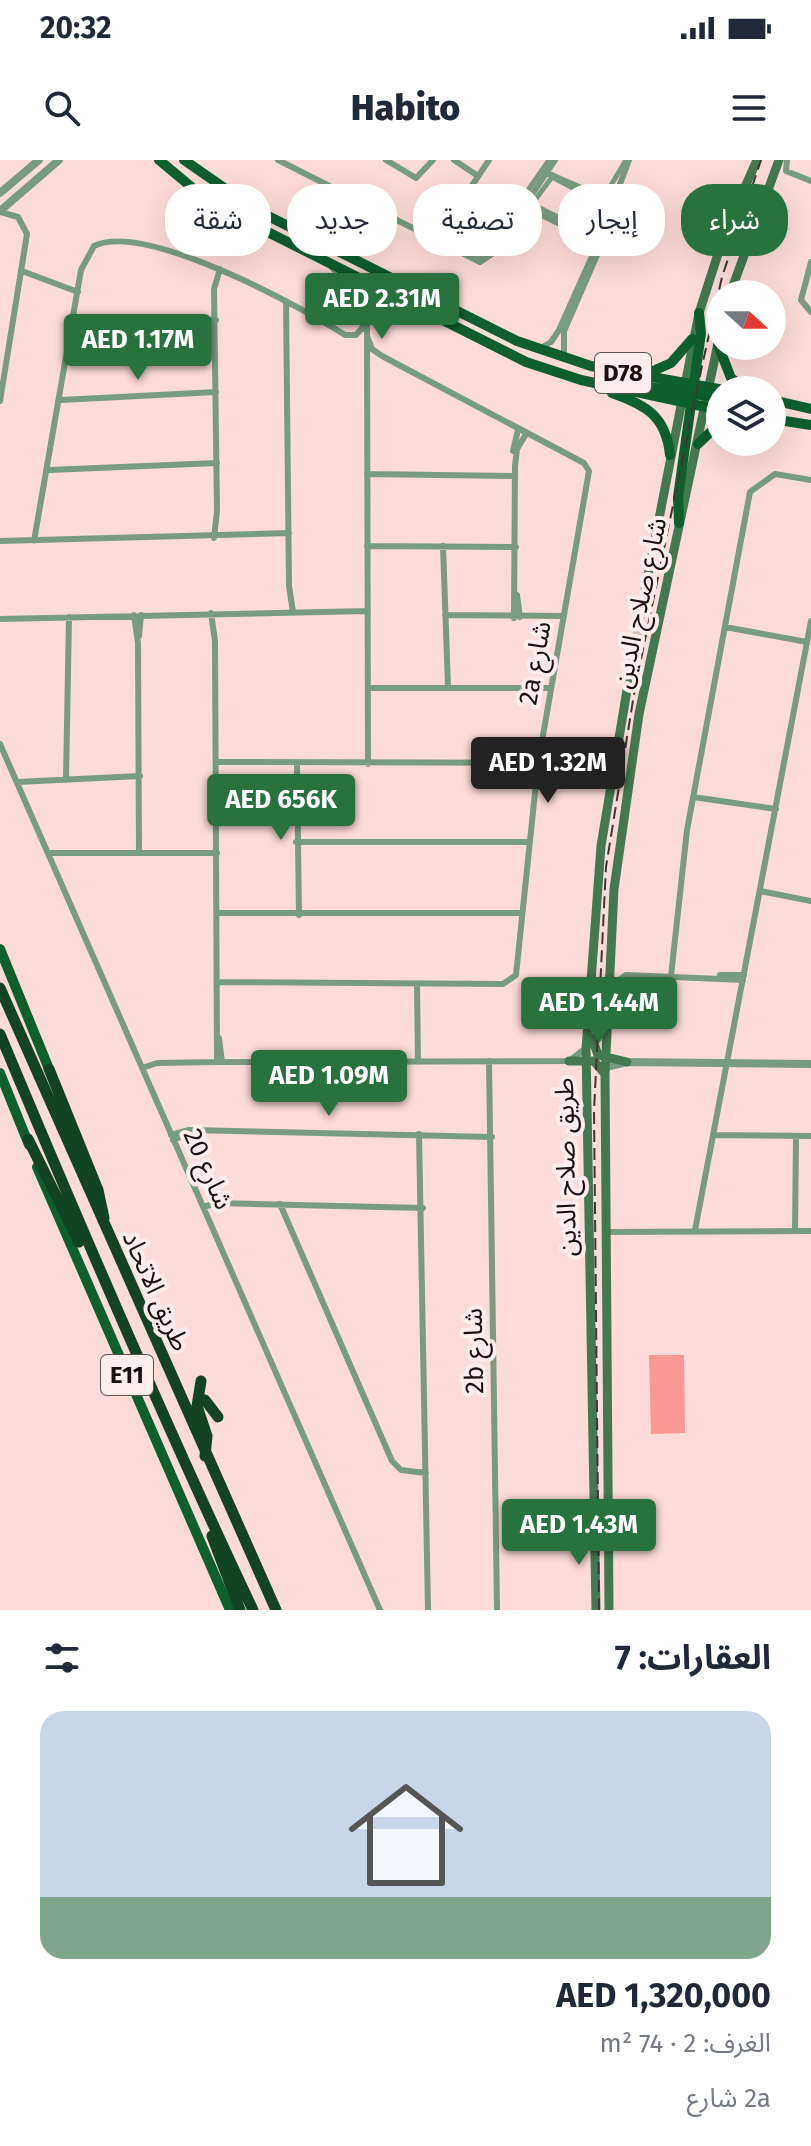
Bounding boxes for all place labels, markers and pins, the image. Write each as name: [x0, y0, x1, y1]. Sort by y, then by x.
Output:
pin: AED 2.31M: [290, 273, 474, 341]
pin: AED 1.17M: [46, 314, 230, 382]
pin: AED 1.32M: [456, 737, 640, 805]
pin: AED 656K: [198, 774, 364, 842]
pin: AED 1.44M: [507, 977, 691, 1045]
pin: AED 1.09M: [237, 1050, 421, 1118]
pin: AED 1.43M: [487, 1499, 671, 1567]

